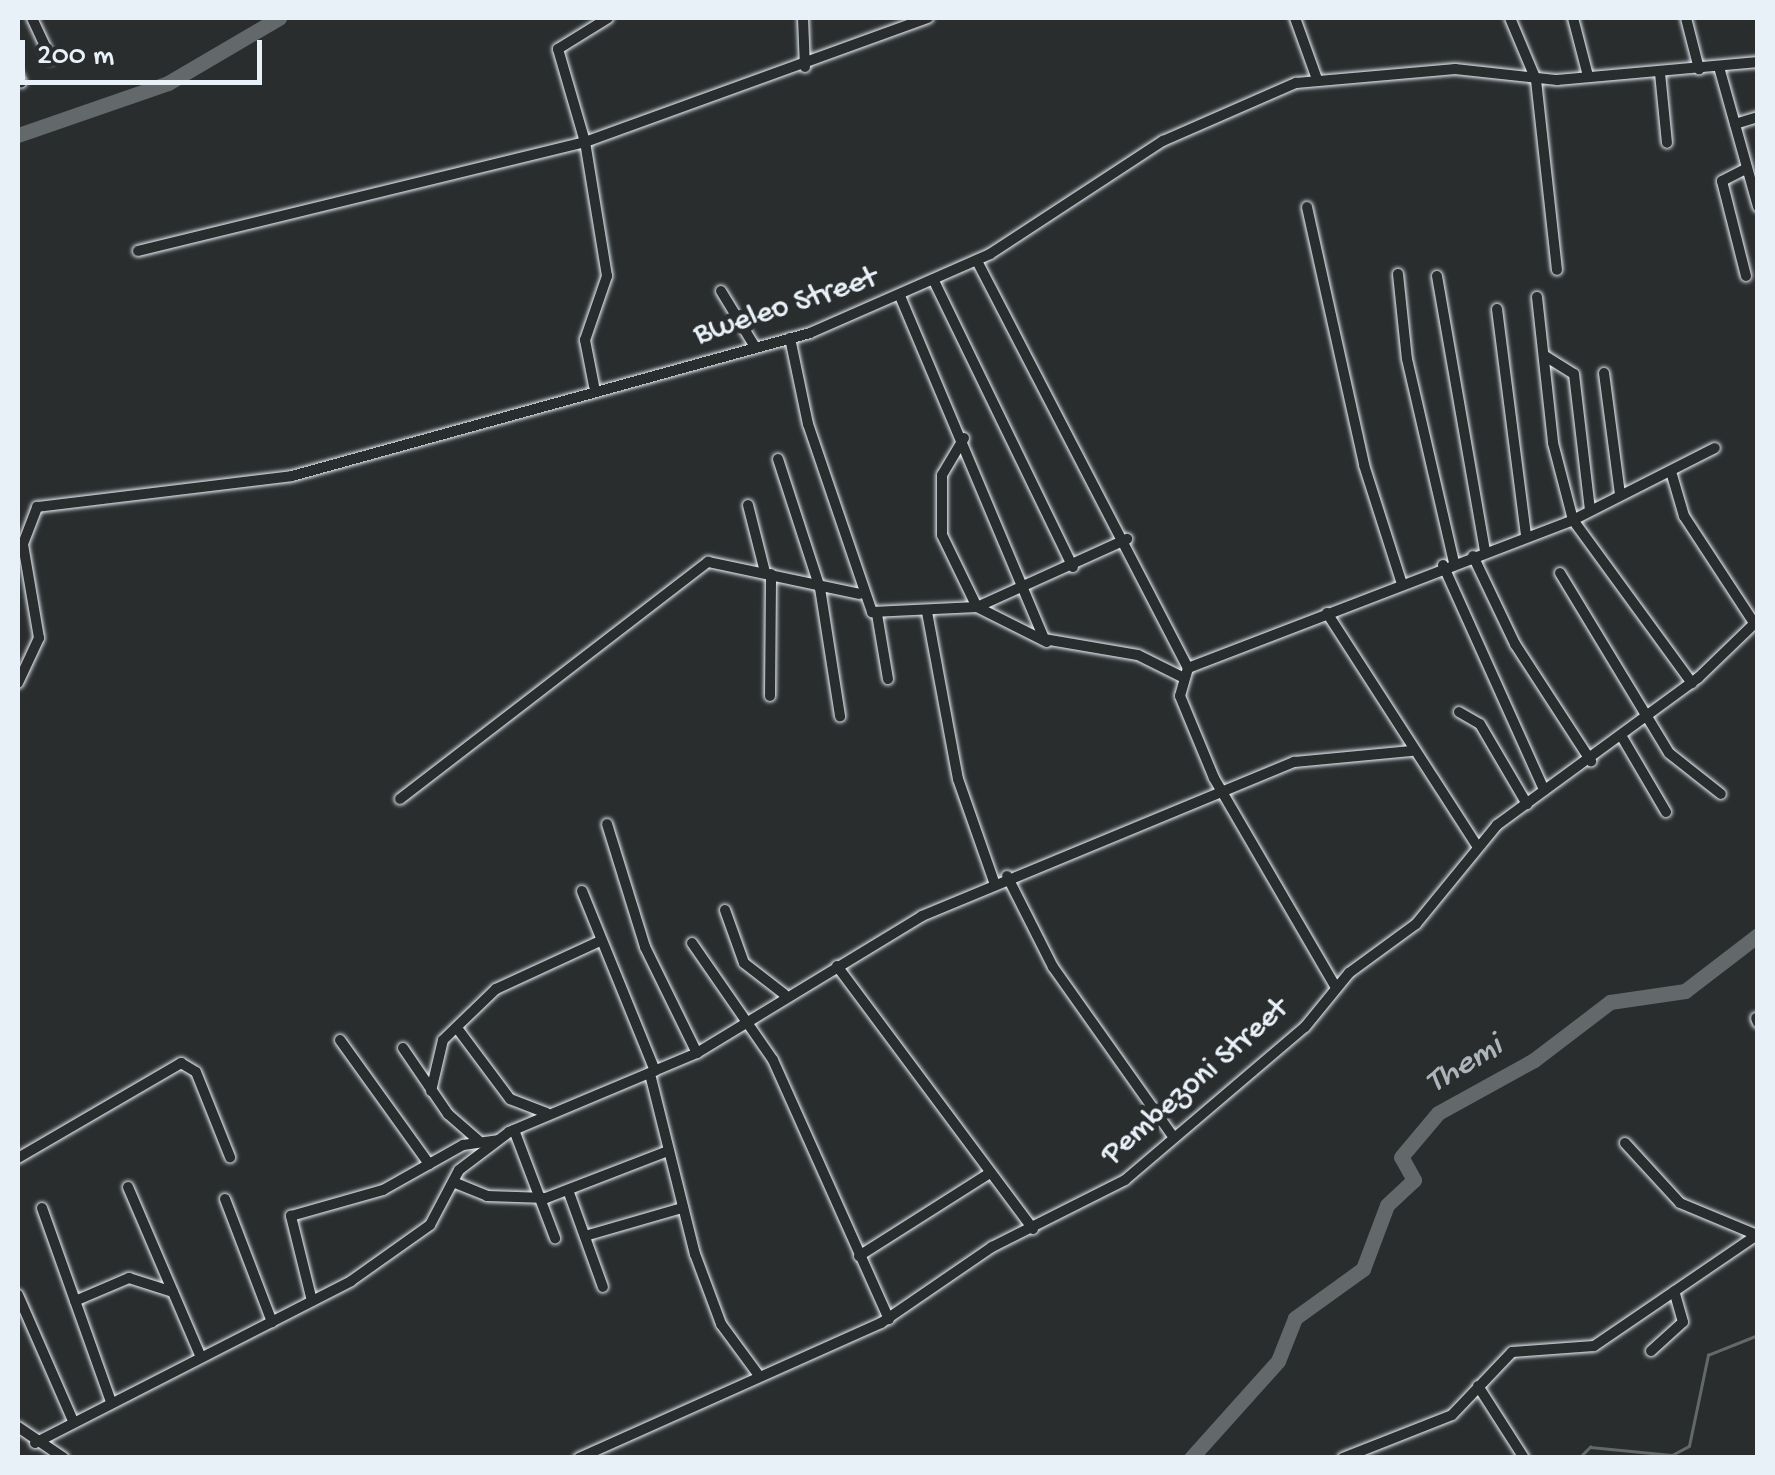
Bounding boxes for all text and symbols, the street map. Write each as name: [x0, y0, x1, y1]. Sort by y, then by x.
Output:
scale bar: [25, 20, 268, 82]
text: 200 m: [37, 40, 114, 75]
street label: Bweleo Street: [689, 260, 883, 356]
street label: Pembezoni Street: [1094, 991, 1298, 1175]
water label: Themi: [1419, 1027, 1511, 1105]

